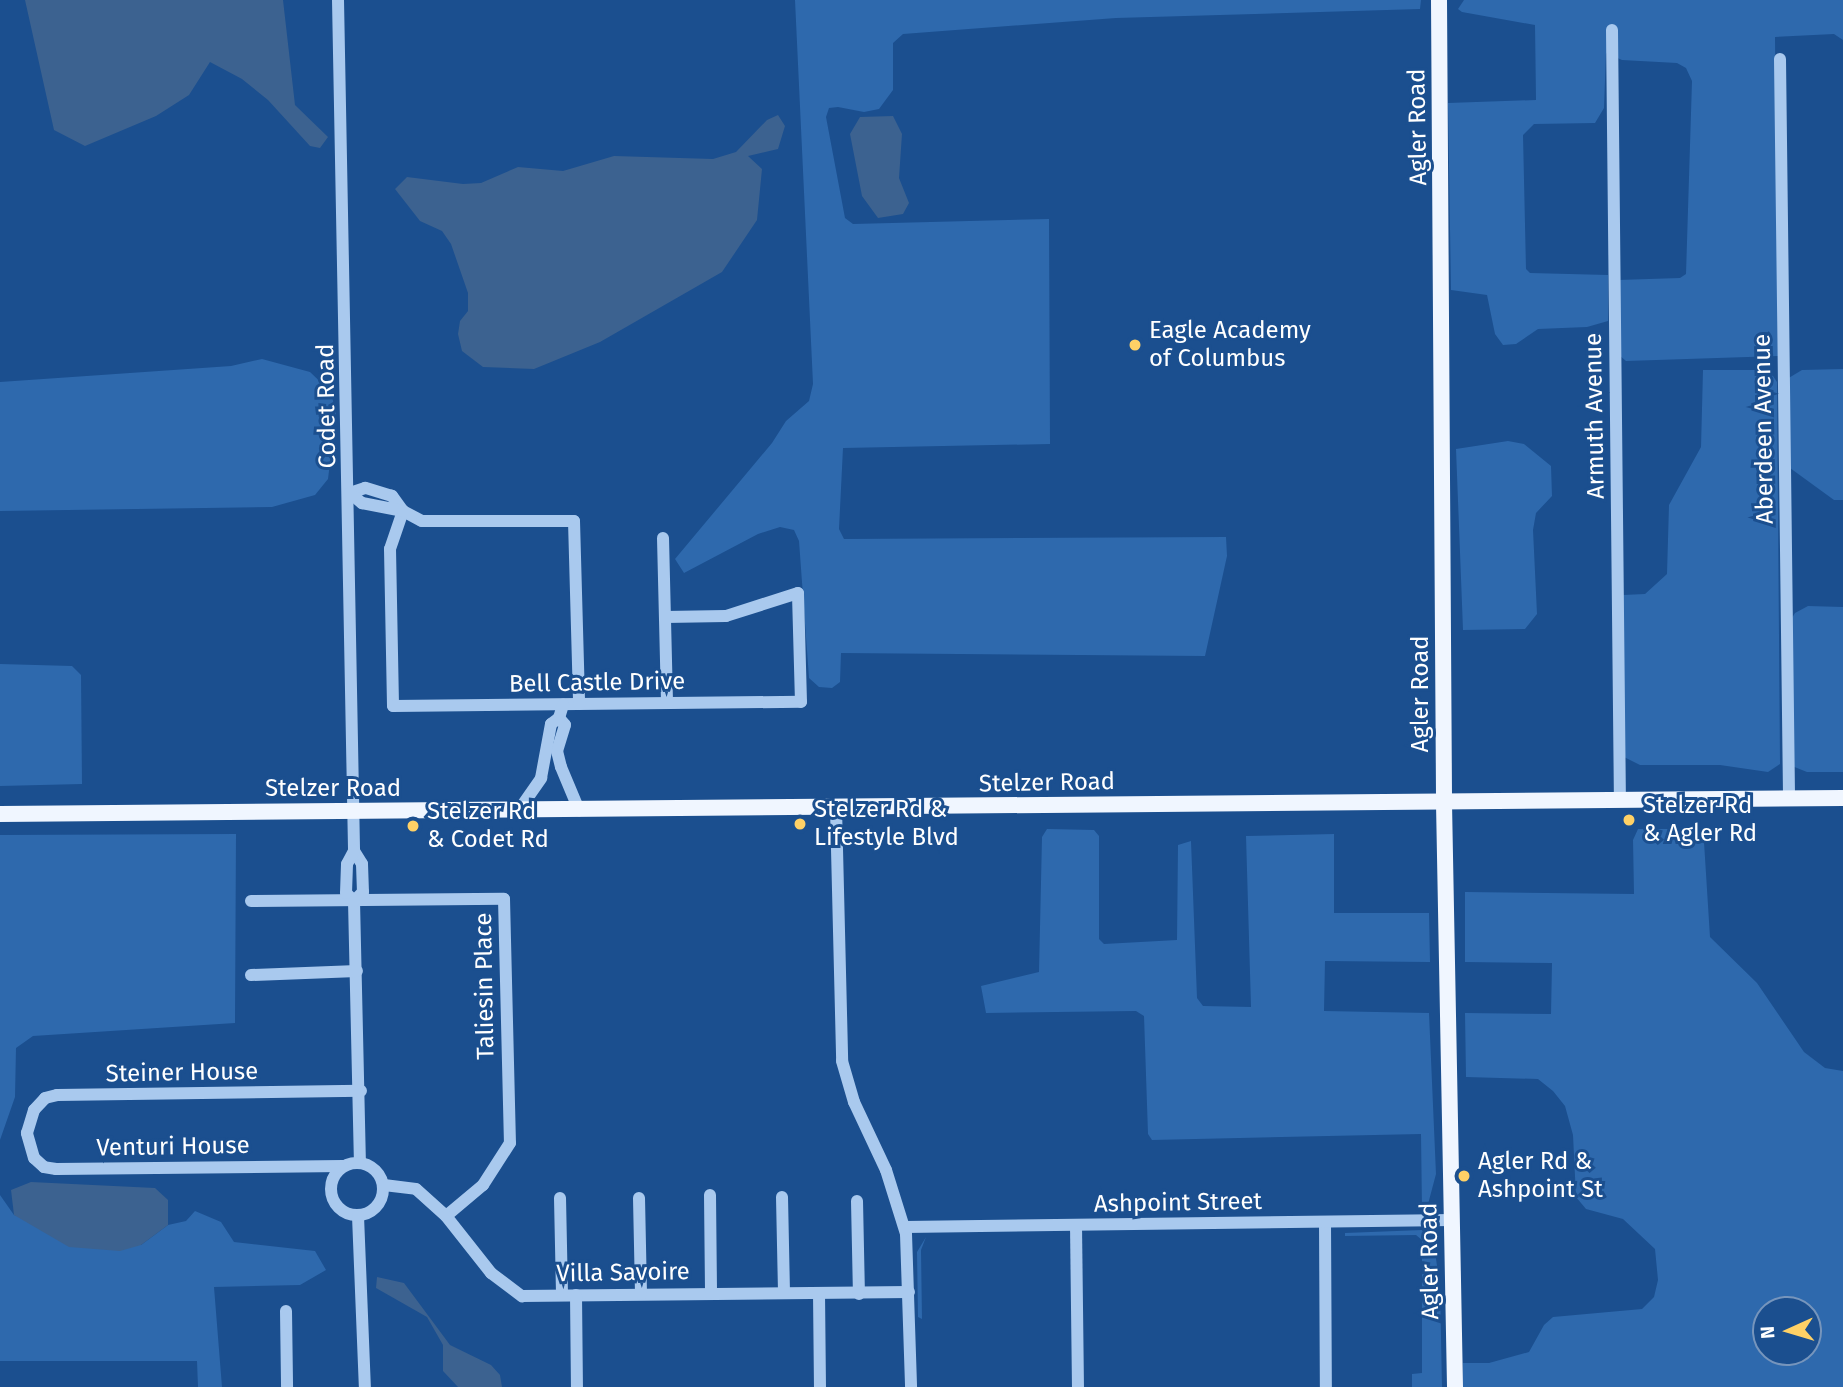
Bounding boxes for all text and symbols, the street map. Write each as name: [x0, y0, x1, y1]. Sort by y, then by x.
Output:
street label: Agler Road: [1403, 68, 1433, 186]
place label: Eagle Academy of Columbus: [1149, 317, 1311, 373]
street label: Armuth Avenue: [1579, 333, 1611, 499]
street label: Aberdeen Avenue: [1748, 334, 1780, 524]
marker: Eagle Academy of Columbus: [1127, 337, 1143, 353]
street label: Codet Road: [312, 343, 342, 469]
street label: Agler Road: [1407, 635, 1435, 753]
street label: Bell Castle Drive: [509, 667, 685, 699]
street label: Stelzer Road: [979, 767, 1115, 799]
street label: Stelzer Road: [265, 775, 401, 803]
place label: Stelzer Rd & Agler Rd: [1643, 792, 1757, 848]
place label: Stelzer Rd & Lifestyle Blvd: [814, 796, 959, 852]
place label: Stelzer Rd & Codet Rd: [427, 798, 549, 854]
marker: Stelzer Rd & Agler Rd: [1621, 812, 1637, 828]
marker: Stelzer Rd & Lifestyle Blvd: [792, 816, 808, 832]
marker: Stelzer Rd & Codet Rd: [405, 818, 421, 834]
street label: Taliesin Place: [469, 912, 501, 1060]
street label: Steiner House: [105, 1057, 259, 1089]
street label: Venturi House: [96, 1131, 250, 1163]
place label: Agler Rd & Ashpoint St: [1478, 1148, 1603, 1204]
marker: Agler Rd & Ashpoint St: [1456, 1168, 1472, 1184]
street label: Ashpoint Street: [1094, 1187, 1262, 1219]
street label: Agler Road: [1415, 1202, 1445, 1320]
street label: Villa Savoire: [556, 1257, 690, 1289]
north arrow: [1752, 1296, 1822, 1366]
text: N: [1756, 1325, 1779, 1339]

